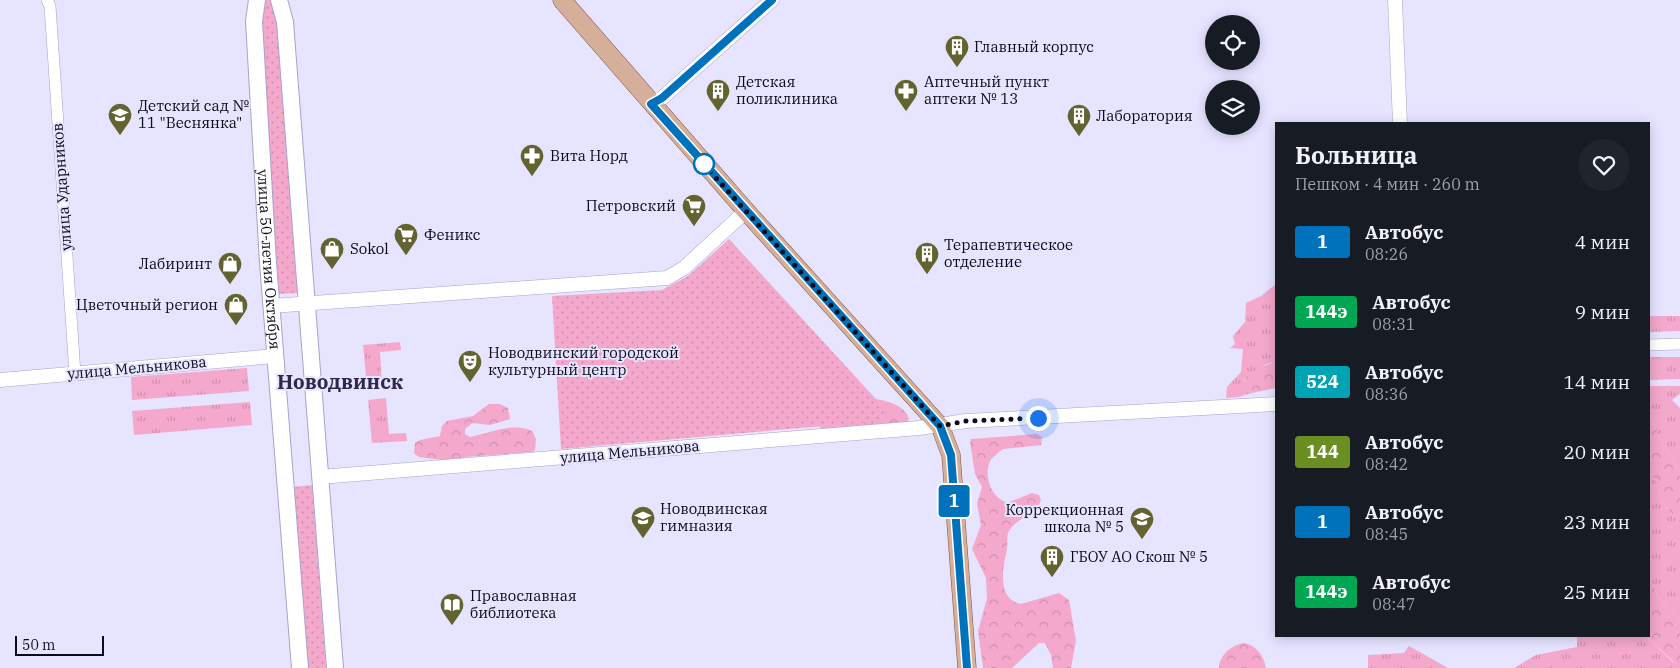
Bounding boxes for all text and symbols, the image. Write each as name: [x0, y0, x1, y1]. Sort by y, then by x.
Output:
map controls: [1205, 15, 1260, 135]
button: locate: [1205, 15, 1260, 70]
building icon: Главный корпус: [944, 34, 970, 68]
place label: Главный корпус: [974, 37, 1094, 56]
place label: Детская поликлиника: [736, 72, 838, 108]
place label: Аптечный пункт аптеки № 13: [924, 72, 1049, 108]
building icon: Детская поликлиника: [705, 78, 731, 112]
pharmacy icon: Аптечный пункт аптеки № 13: [893, 78, 919, 112]
button: layers: [1205, 80, 1260, 135]
place label: Детский сад № 11 "Веснянка": [138, 96, 249, 132]
school or university icon: Детский сад № 11 "Веснянка": [107, 102, 133, 136]
building icon: Лаборатория: [1066, 103, 1092, 137]
place label: Лаборатория: [1096, 106, 1193, 125]
street label: улица Ударников: [48, 123, 75, 252]
text: Больница: [1295, 139, 1417, 171]
button: heart: [1578, 139, 1630, 191]
pharmacy icon: Вита Норд: [519, 143, 545, 177]
place label: Вита Норд: [550, 146, 628, 165]
unlabelled marker: [693, 153, 715, 175]
street label: улица 50-летия Октября: [254, 169, 285, 350]
text: Пешком · 4 мин · 260 m: [1295, 174, 1480, 194]
supermarket icon: Петровский: [681, 193, 707, 227]
place label: Петровский: [586, 196, 676, 215]
text: Автобус: [1365, 220, 1443, 244]
supermarket icon: Феникс: [393, 222, 419, 256]
place label: Феникс: [424, 225, 481, 244]
text: 1: [1317, 230, 1328, 253]
text: 4 мин: [1575, 230, 1630, 254]
place label: Терапевтическое отделение: [944, 235, 1073, 271]
shop icon: Sokol: [319, 236, 345, 270]
place label: Sokol: [350, 239, 389, 258]
building icon: Терапевтическое отделение: [914, 241, 940, 275]
text: 08:26: [1365, 244, 1408, 264]
shop icon: Лабиринт: [217, 251, 243, 285]
place label: Лабиринт: [139, 254, 212, 273]
text: Автобус: [1372, 290, 1451, 314]
shop icon: Цветочный регион: [223, 292, 249, 326]
place label: Цветочный регион: [76, 295, 218, 314]
text: 144э: [1305, 300, 1347, 323]
text: 9 мин: [1575, 300, 1630, 324]
text: 08:31: [1372, 314, 1415, 334]
place label: Новодвинский городской культурный центр: [488, 343, 679, 379]
theatre icon: Новодвинский городской культурный центр: [457, 349, 483, 383]
street label: улица Мельникова: [67, 352, 207, 383]
text: Автобус: [1365, 360, 1443, 384]
district label: Новодвинск: [277, 368, 403, 395]
text: 524: [1306, 370, 1339, 393]
text: 14 мин: [1563, 370, 1630, 394]
text: 08:36: [1365, 384, 1408, 404]
your location: [1026, 406, 1051, 431]
text: Автобус: [1365, 430, 1443, 454]
street label: улица Мельникова: [560, 436, 700, 467]
text: 144: [1306, 440, 1339, 463]
text: 20 мин: [1563, 440, 1630, 464]
text: 08:42: [1365, 454, 1408, 474]
line badge: 1: [938, 485, 970, 517]
text: 1: [949, 489, 959, 512]
place label: Новодвинская гимназия: [660, 499, 768, 535]
place label: Коррекционная школа № 5: [1005, 500, 1124, 536]
text: Автобус: [1365, 500, 1443, 524]
school or university icon: Новодвинская гимназия: [630, 505, 656, 539]
school or university icon: Коррекционная школа № 5: [1129, 506, 1155, 540]
text: 1: [1317, 510, 1328, 533]
text: 23 мин: [1563, 510, 1630, 534]
text: 08:45: [1365, 524, 1408, 544]
building icon: ГБОУ АО Скош № 5: [1039, 544, 1065, 578]
place label: ГБОУ АО Скош № 5: [1070, 547, 1208, 566]
text: Автобус: [1372, 570, 1451, 594]
text: 144э: [1305, 580, 1347, 603]
text: 25 мин: [1563, 580, 1630, 604]
place label: Православная библиотека: [470, 586, 577, 622]
library icon: Православная библиотека: [439, 592, 465, 626]
text: 08:47: [1372, 594, 1415, 614]
scale bar: [15, 633, 104, 656]
text: 50 m: [22, 636, 55, 654]

